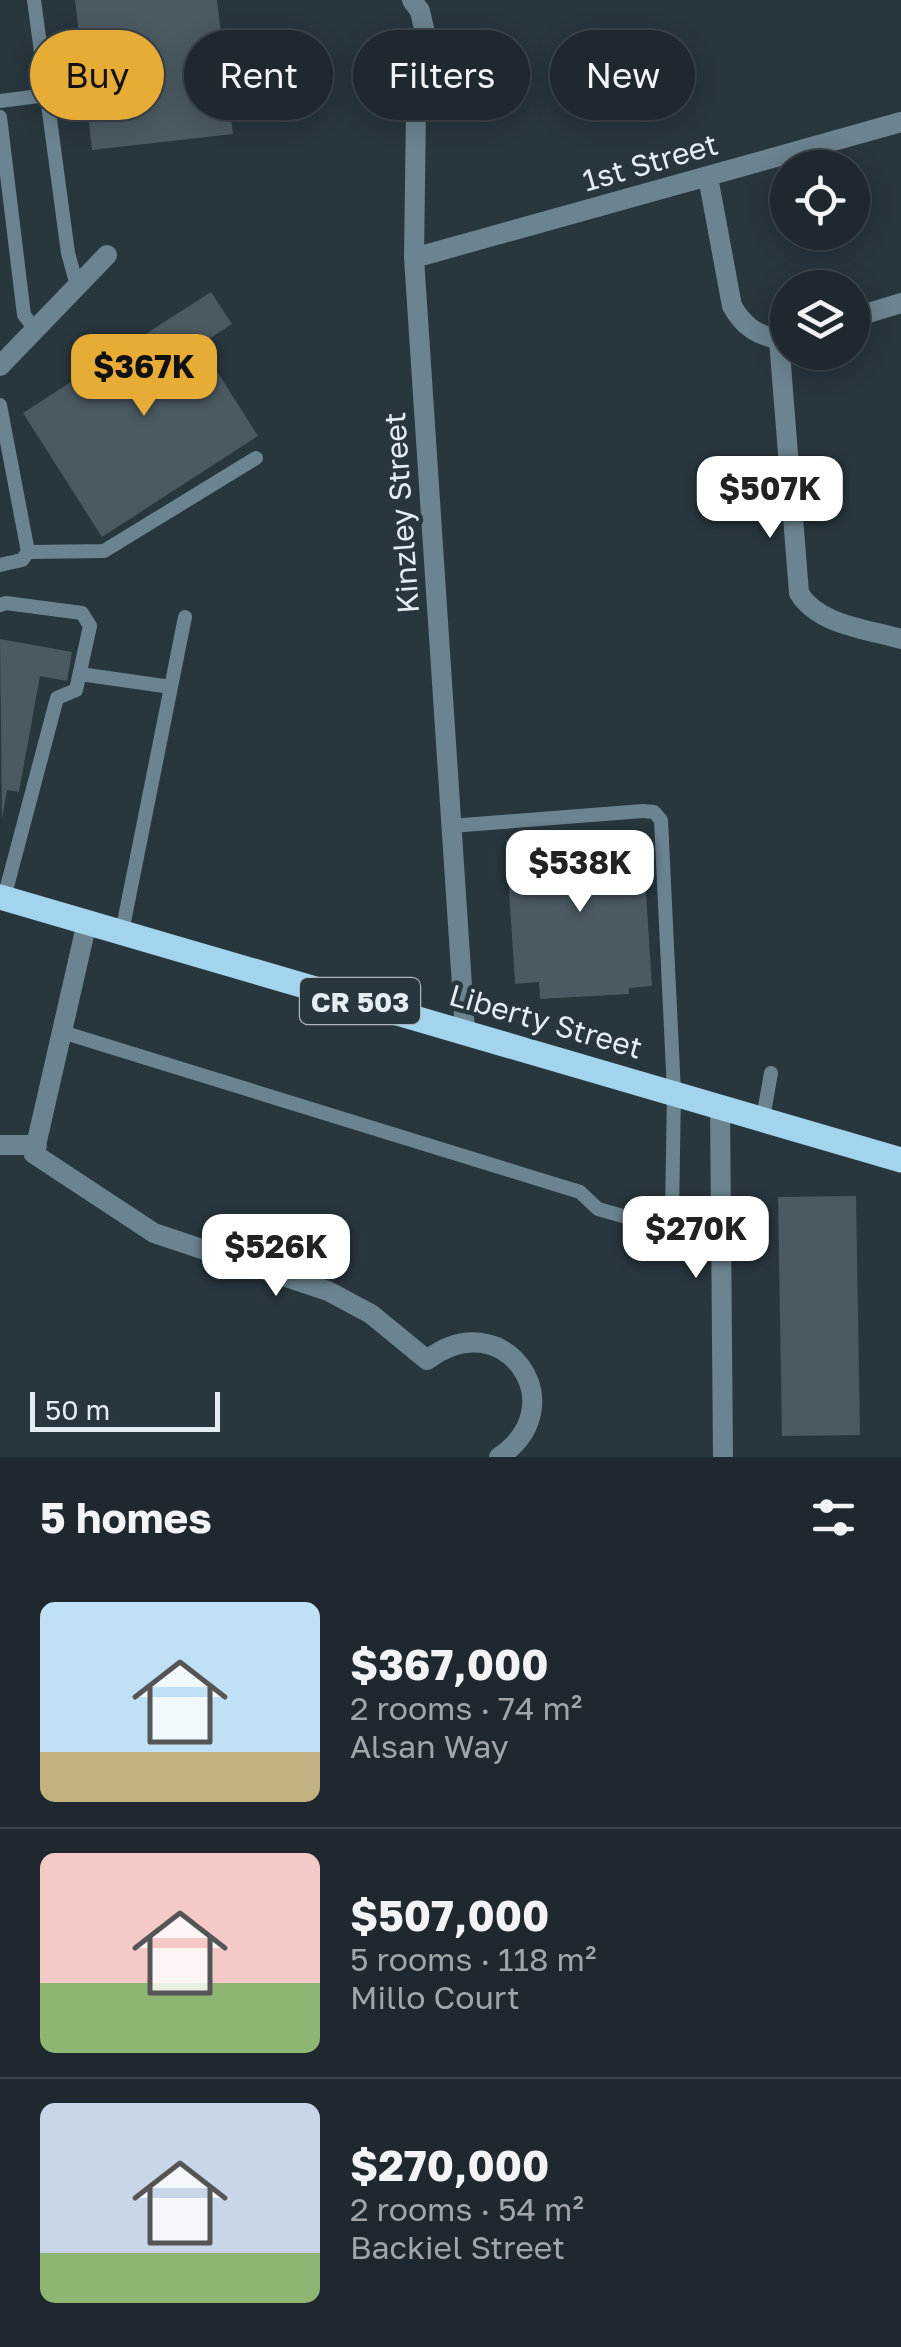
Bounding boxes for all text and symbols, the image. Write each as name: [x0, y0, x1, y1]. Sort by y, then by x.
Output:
chip: Buy: [30, 30, 164, 120]
chip: Rent: [184, 30, 333, 120]
chip: Filters: [353, 30, 530, 120]
chip: New: [550, 30, 695, 120]
street label: 1st Street: [578, 126, 722, 198]
map controls: [770, 150, 870, 370]
button: locate: [770, 150, 870, 250]
button: layers: [770, 270, 870, 370]
pin: $367K: [74, 334, 214, 419]
text: $367K: [93, 347, 195, 385]
street label: Kinzley Street: [376, 411, 426, 615]
pin: $507K: [700, 456, 840, 541]
text: $507K: [719, 469, 821, 507]
pin: $538K: [510, 830, 650, 915]
text: $538K: [528, 843, 632, 881]
street label: Liberty Street: [445, 976, 647, 1066]
road number: CR 503: [300, 978, 420, 1024]
pin: $270K: [626, 1196, 766, 1281]
text: $270K: [645, 1209, 747, 1247]
pin: $526K: [206, 1214, 346, 1299]
text: $526K: [224, 1227, 328, 1265]
scale bar: [30, 1387, 220, 1432]
text: 50 m: [45, 1393, 110, 1426]
icon: filters: [806, 1490, 861, 1545]
text: 5 homes: [40, 1492, 212, 1542]
text: $367,000: [350, 1639, 549, 1689]
icon: home: [120, 1642, 240, 1762]
text: 2 rooms · 74 m²: [350, 1689, 582, 1727]
text: Alsan Way: [350, 1727, 509, 1765]
text: $507,000: [350, 1890, 549, 1940]
icon: home: [120, 1893, 240, 2013]
text: 5 rooms · 118 m²: [350, 1940, 596, 1978]
text: Millo Court: [350, 1978, 520, 2016]
text: $270,000: [350, 2140, 549, 2190]
icon: home: [120, 2143, 240, 2263]
text: 2 rooms · 54 m²: [350, 2190, 584, 2228]
text: Backiel Street: [350, 2228, 565, 2266]

